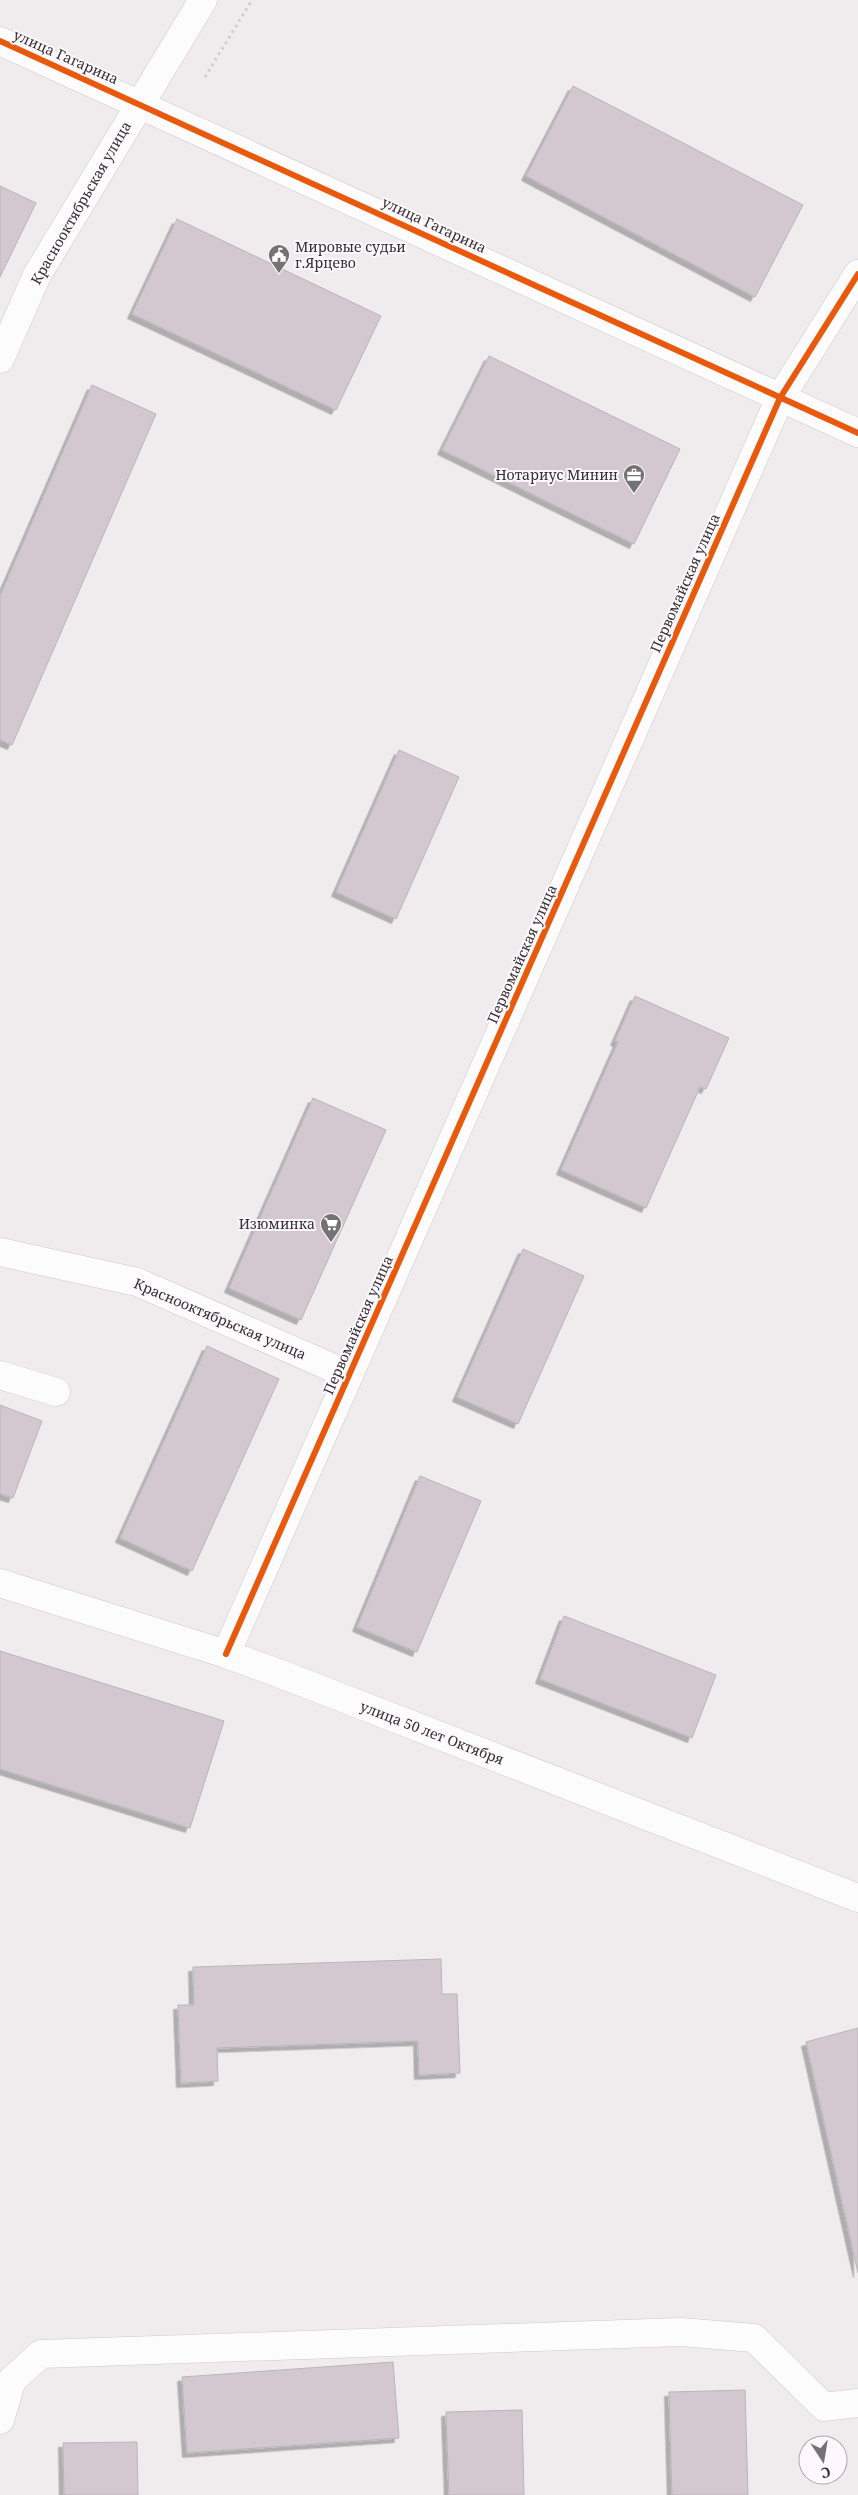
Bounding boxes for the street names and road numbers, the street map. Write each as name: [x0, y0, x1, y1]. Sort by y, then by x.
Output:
street label: улица Гагарина: [11, 25, 122, 88]
street label: Краснооктябрьская улица: [26, 118, 135, 288]
street label: улица Гагарина: [379, 192, 489, 257]
street label: Первомайская улица: [645, 510, 724, 655]
street label: Первомайская улица: [482, 881, 561, 1026]
street label: Первомайская улица: [318, 1252, 397, 1397]
street label: Краснооктябрьская улица: [131, 1274, 309, 1364]
street label: улица 50 лет Октября: [358, 1696, 507, 1769]

